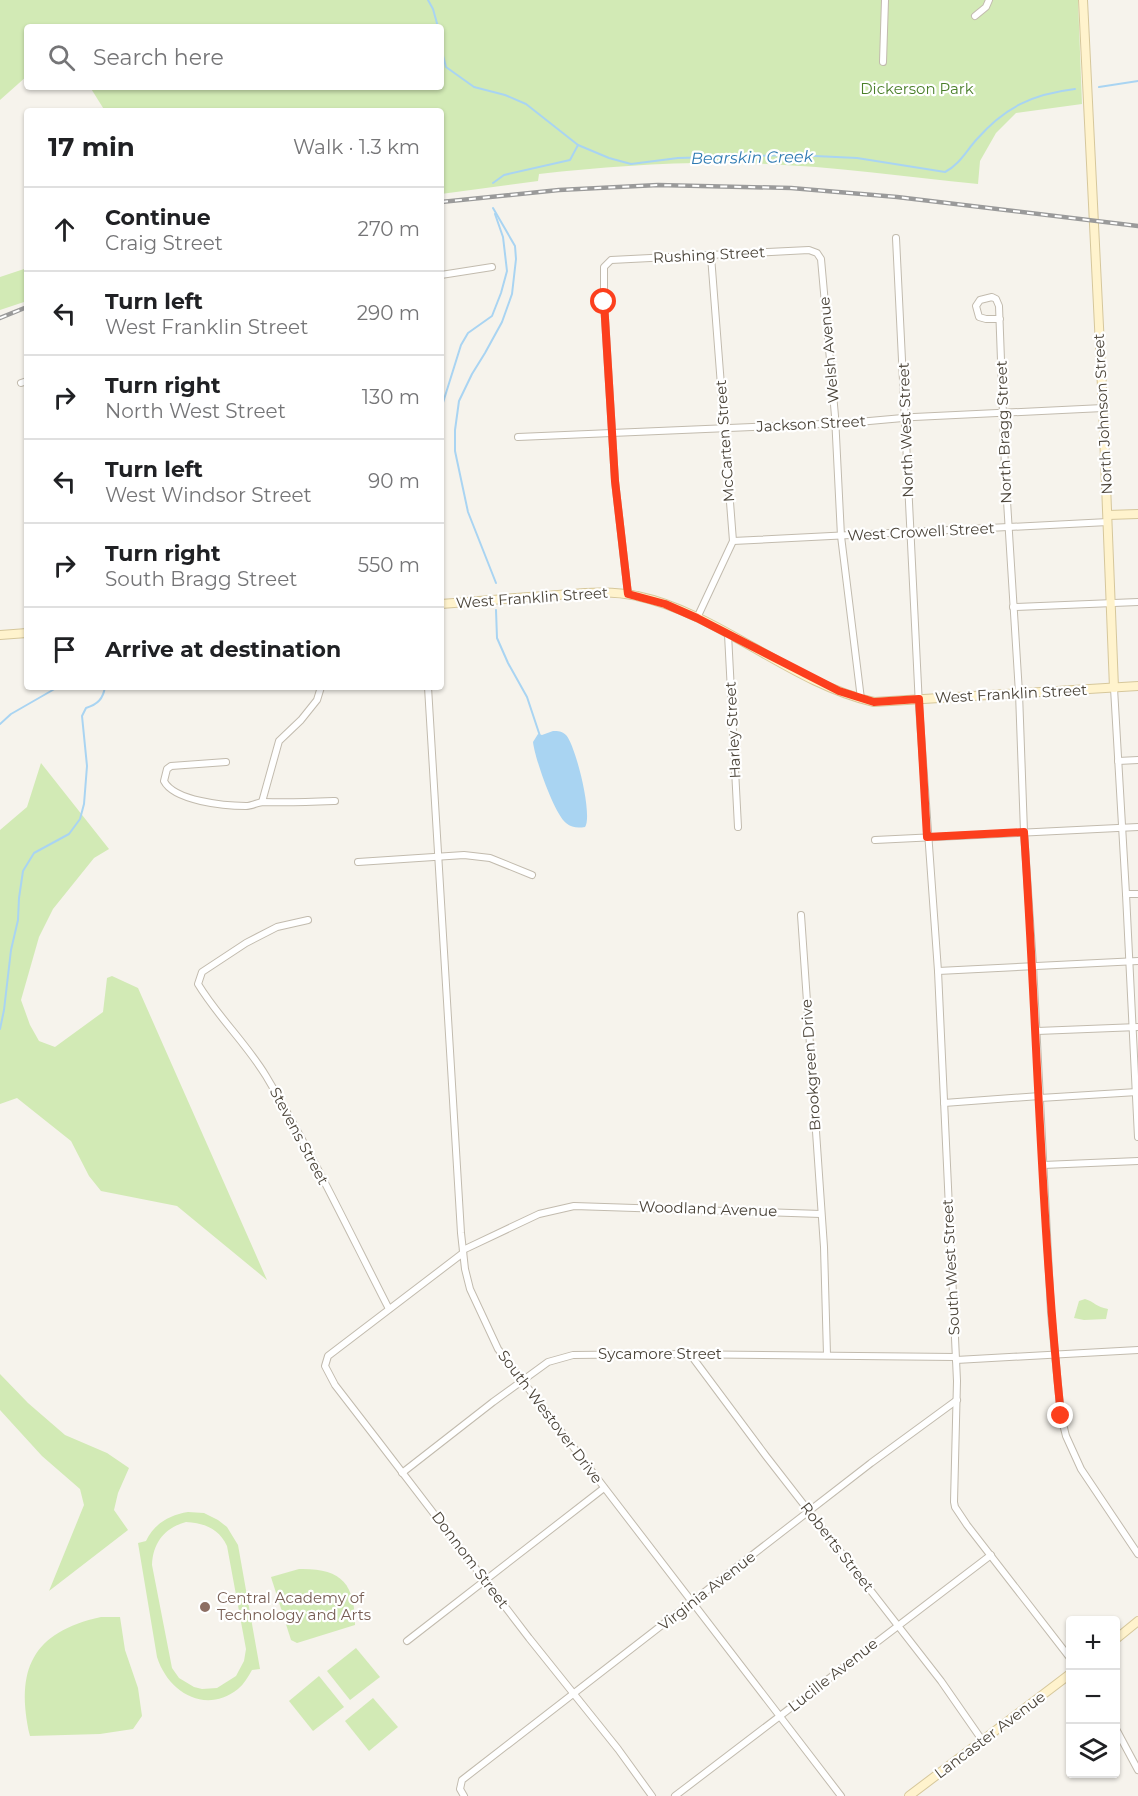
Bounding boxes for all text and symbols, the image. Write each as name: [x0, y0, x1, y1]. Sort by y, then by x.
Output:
search box: [24, 24, 444, 90]
icon: search: [45, 41, 78, 74]
text: Search here: [93, 44, 224, 71]
park label: Dickerson Park: [860, 79, 974, 98]
text: 17 min: [48, 131, 135, 163]
text: Walk · 1.3 km: [293, 135, 420, 159]
water label: Bearskin Creek: [691, 147, 815, 168]
text: Continue: [105, 204, 211, 231]
icon: ahead: [48, 213, 81, 246]
text: 270 m: [358, 217, 420, 241]
text: Craig Street: [105, 231, 223, 255]
street label: Rushing Street: [652, 242, 765, 267]
text: Turn left: [105, 288, 203, 315]
route start: [590, 288, 616, 314]
street label: Welsh Avenue: [814, 296, 843, 404]
icon: left: [48, 297, 81, 330]
text: 290 m: [357, 301, 420, 325]
text: West Franklin Street: [105, 315, 308, 339]
street label: North Johnson Street: [1089, 333, 1116, 495]
street label: North Bragg Street: [992, 360, 1015, 504]
street label: North West Street: [894, 362, 917, 498]
text: Turn right: [105, 372, 220, 399]
street label: McCarten Street: [711, 379, 738, 503]
icon: right: [48, 381, 81, 414]
text: 130 m: [362, 385, 420, 409]
text: North West Street: [105, 399, 286, 423]
street label: Jackson Street: [755, 411, 866, 436]
text: Turn left: [105, 456, 203, 483]
icon: left: [48, 465, 81, 498]
text: 90 m: [368, 469, 420, 493]
text: West Windsor Street: [105, 483, 312, 507]
street label: West Crowell Street: [847, 518, 995, 545]
text: Turn right: [105, 540, 220, 567]
icon: right: [48, 549, 81, 582]
text: 550 m: [358, 553, 420, 577]
text: South Bragg Street: [105, 567, 297, 591]
street label: West Franklin Street: [455, 583, 609, 612]
icon: arrive: [48, 633, 81, 666]
text: Arrive at destination: [105, 636, 341, 663]
street label: West Franklin Street: [934, 680, 1088, 707]
street label: Harley Street: [720, 681, 745, 779]
street label: Brookgreen Drive: [796, 998, 825, 1132]
street label: Stevens Street: [266, 1084, 333, 1188]
street label: Woodland Avenue: [638, 1197, 778, 1220]
street label: South West Street: [937, 1198, 964, 1336]
street label: Sycamore Street: [598, 1344, 722, 1363]
street label: South Westover Drive: [494, 1346, 607, 1487]
route end: [1047, 1402, 1073, 1428]
street label: Roberts Street: [797, 1498, 878, 1595]
street label: Donnom Street: [428, 1507, 513, 1612]
street label: Virginia Avenue: [654, 1547, 759, 1634]
place label: Central Academy of Technology and Arts: [217, 1588, 371, 1624]
marker: Central Academy of Technology and Arts: [198, 1600, 212, 1614]
map controls: [1066, 1616, 1120, 1778]
button: +: [1066, 1616, 1120, 1670]
street label: Lucille Avenue: [784, 1634, 881, 1716]
button: −: [1066, 1670, 1120, 1724]
street label: Lancaster Avenue: [931, 1687, 1049, 1782]
button: layers: [1066, 1724, 1120, 1778]

